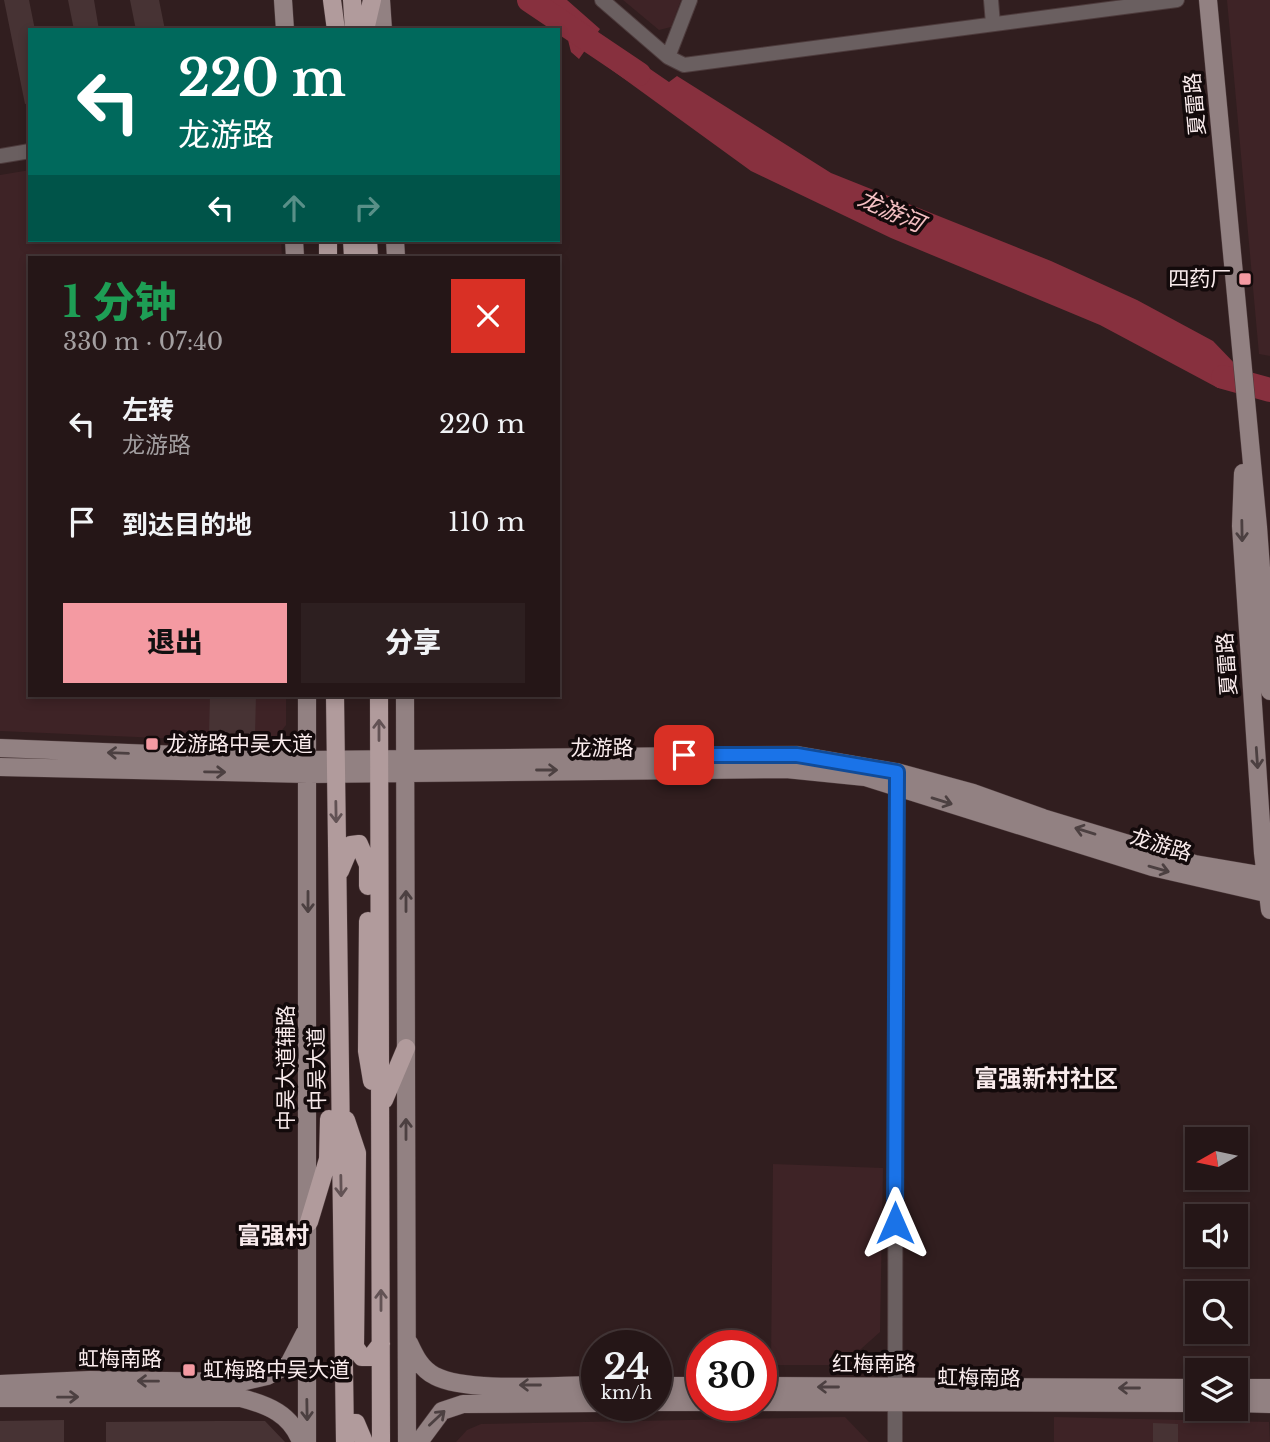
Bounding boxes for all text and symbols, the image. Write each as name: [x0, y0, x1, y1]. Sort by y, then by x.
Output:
text: 220 m: [178, 48, 346, 109]
icon: left: [63, 56, 154, 147]
street label: 夏雷路: [1179, 71, 1211, 137]
text: 龙游路: [178, 115, 274, 155]
water label: 龙游河: [854, 184, 932, 239]
icon: left: [202, 189, 240, 227]
icon: ahead: [275, 189, 313, 227]
icon: right: [348, 189, 386, 227]
place label: 四药厂: [1168, 266, 1231, 292]
marker: 四药厂: [1237, 271, 1253, 287]
text: 1 分钟: [63, 276, 176, 328]
button: close: [451, 279, 525, 353]
text: 330 m · 07:40: [63, 328, 223, 356]
text: 左转: [122, 394, 174, 426]
icon: left: [63, 405, 101, 443]
text: 220 m: [439, 408, 525, 440]
text: 龙游路: [122, 431, 191, 459]
icon: arrive: [63, 503, 101, 541]
text: 110 m: [448, 506, 525, 538]
text: 到达目的地: [122, 509, 252, 541]
one-way arrow: [1235, 519, 1249, 542]
button: 退出: [63, 603, 287, 683]
button: 分享: [301, 603, 525, 683]
street label: 夏雷路: [1212, 632, 1242, 696]
one-way arrow: [372, 719, 386, 742]
pin: [654, 725, 714, 785]
place label: 龙游路中吴大道: [166, 731, 313, 757]
street label: 龙游路: [571, 735, 634, 761]
marker: 龙游路中吴大道: [144, 736, 160, 752]
icon: arrive: [665, 736, 703, 774]
one-way arrow: [106, 746, 129, 759]
one-way arrow: [1250, 746, 1263, 769]
one-way arrow: [536, 763, 559, 777]
one-way arrow: [203, 766, 226, 779]
one-way arrow: [931, 796, 953, 809]
one-way arrow: [329, 800, 343, 823]
street label: 龙游路: [1127, 823, 1195, 867]
one-way arrow: [1075, 824, 1097, 836]
one-way arrow: [1148, 863, 1170, 876]
one-way arrow: [301, 890, 315, 913]
one-way arrow: [399, 890, 413, 913]
street label: 中吴大道辅路: [273, 1005, 299, 1131]
street label: 中吴大道: [303, 1027, 331, 1111]
district label: 富强新村社区: [974, 1064, 1118, 1093]
one-way arrow: [399, 1118, 413, 1141]
north arrow: [1185, 1127, 1248, 1190]
map controls: [1185, 1127, 1248, 1421]
one-way arrow: [334, 1175, 348, 1198]
position arrow: [858, 1186, 932, 1260]
button: sound: [1185, 1204, 1248, 1267]
district label: 富强村: [237, 1221, 309, 1250]
button: search: [1185, 1281, 1248, 1344]
one-way arrow: [374, 1289, 388, 1312]
speed limit sign: 30: [686, 1330, 777, 1421]
text: 24: [603, 1345, 650, 1388]
street label: 虹梅南路: [78, 1346, 162, 1372]
street label: 红梅南路: [832, 1351, 916, 1377]
place label: 虹梅路中吴大道: [203, 1357, 350, 1383]
button: layers: [1185, 1358, 1248, 1421]
marker: 虹梅路中吴大道: [181, 1362, 197, 1378]
street label: 虹梅南路: [937, 1364, 1021, 1392]
one-way arrow: [137, 1374, 160, 1388]
one-way arrow: [518, 1378, 541, 1392]
one-way arrow: [817, 1380, 840, 1394]
one-way arrow: [1118, 1381, 1141, 1395]
text: km/h: [601, 1382, 652, 1404]
one-way arrow: [56, 1390, 79, 1404]
one-way arrow: [300, 1399, 314, 1422]
one-way arrow: [428, 1410, 446, 1426]

